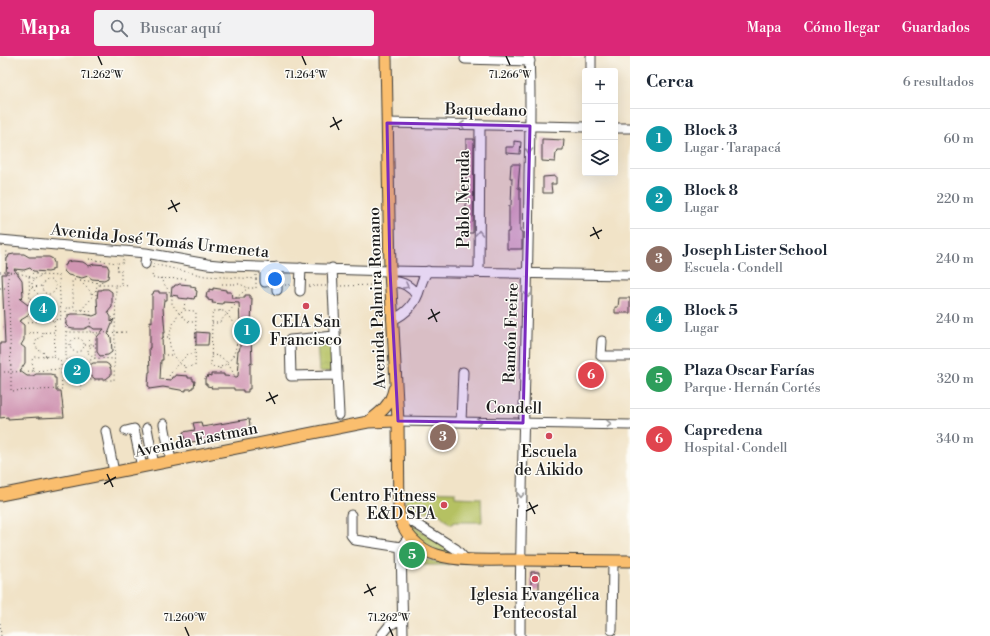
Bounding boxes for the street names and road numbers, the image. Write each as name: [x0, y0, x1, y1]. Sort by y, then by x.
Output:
street label: Baquedano: [444, 99, 527, 121]
street label: Pablo Neruda: [454, 149, 474, 248]
street label: Avenida Palmira Romano: [364, 207, 390, 390]
street label: Avenida José Tomás Urmeneta: [49, 219, 271, 262]
street label: Ramón Freire: [499, 282, 523, 384]
street label: Condell: [486, 398, 543, 418]
street label: Avenida Eastman: [132, 418, 260, 462]

